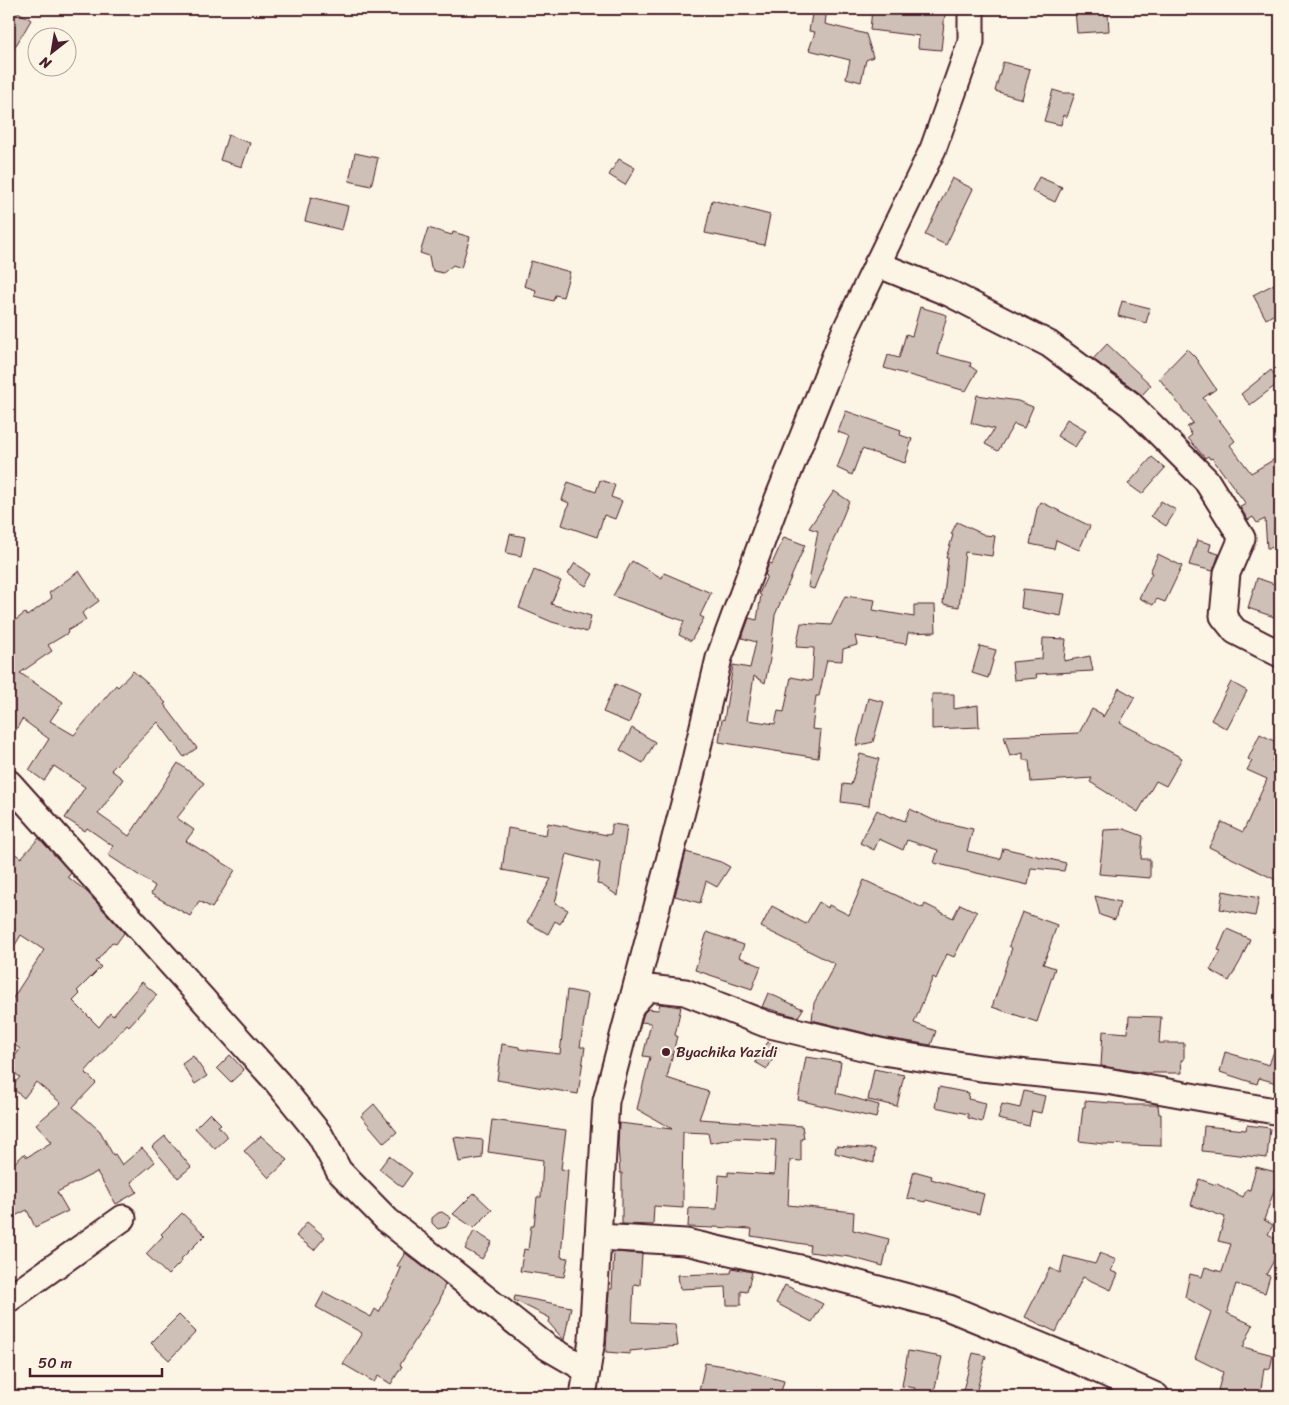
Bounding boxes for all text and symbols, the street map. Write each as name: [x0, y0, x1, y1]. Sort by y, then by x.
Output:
north arrow: [28, 28, 78, 78]
text: N: [35, 49, 57, 76]
place label: Byachika Yazidi: [676, 1039, 778, 1065]
marker: Byachika Yazidi: [660, 1046, 672, 1058]
scale bar: [30, 1345, 162, 1377]
text: 50 m: [38, 1350, 73, 1376]

